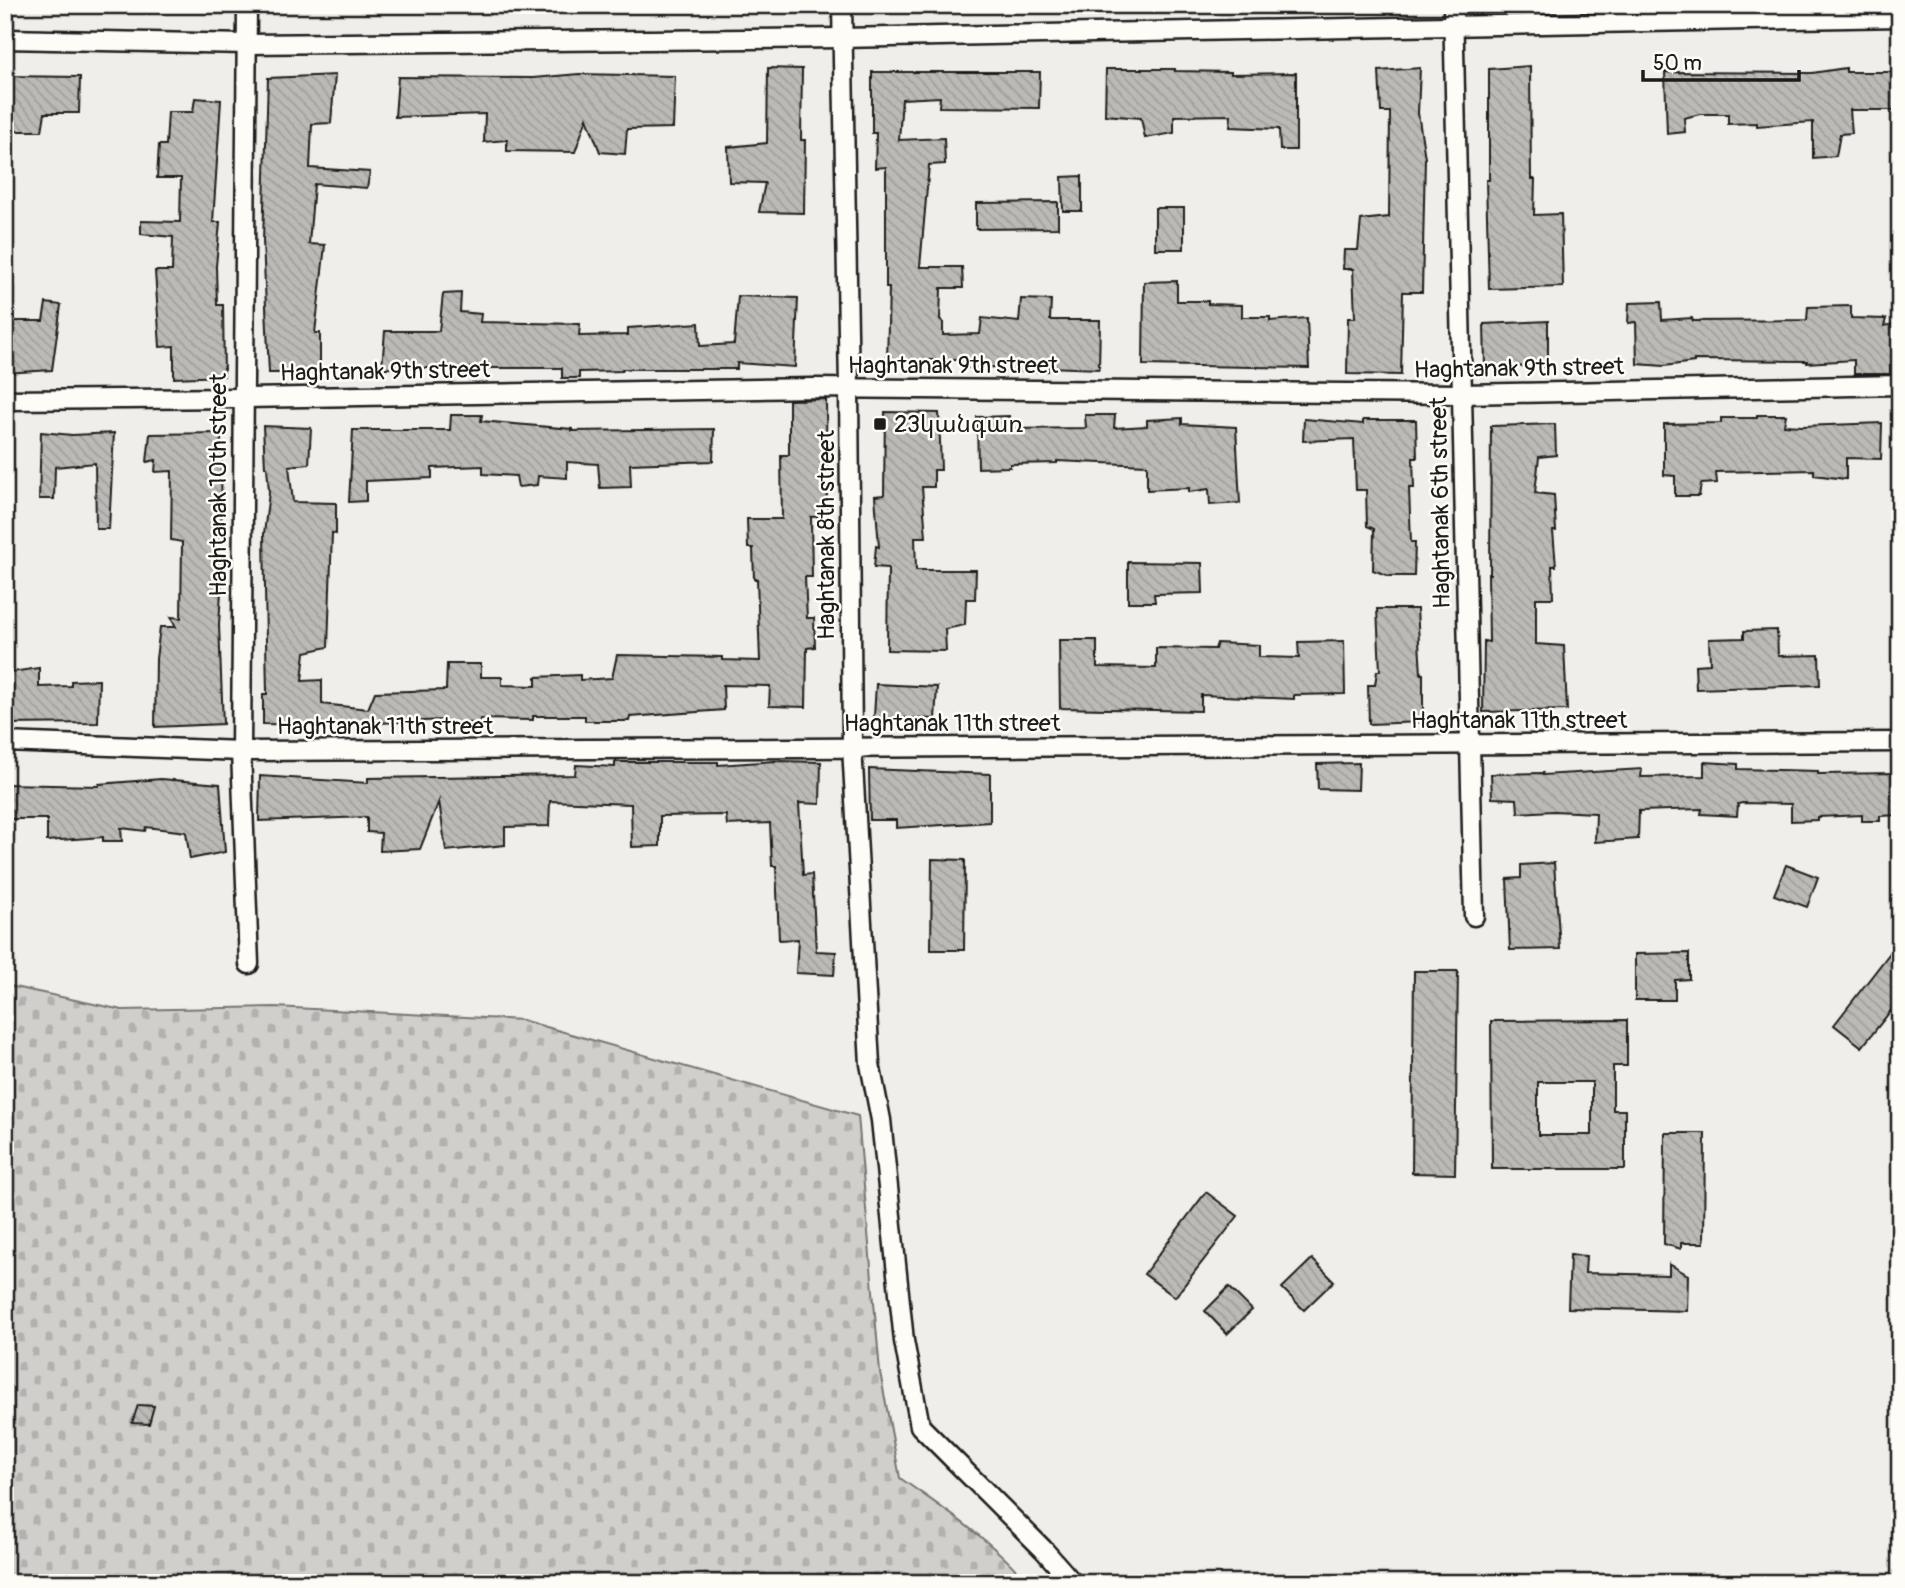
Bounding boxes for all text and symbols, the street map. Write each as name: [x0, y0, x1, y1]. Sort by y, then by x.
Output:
scale bar: [1643, 38, 1798, 82]
text: 50 m: [1653, 50, 1702, 77]
street label: Haghtanak 9th street: [848, 351, 1058, 380]
street label: Haghtanak 9th street: [1414, 352, 1625, 385]
street label: Haghtanak 9th street: [280, 355, 491, 388]
street label: Haghtanak 10th street: [204, 373, 233, 597]
street label: Haghtanak 6th street: [1424, 396, 1457, 609]
place label: 23կանգառ: [894, 410, 1023, 439]
marker: 23կանգառ: [872, 416, 888, 432]
street label: Haghtanak 8th street: [812, 430, 841, 640]
street label: Haghtanak 11th street: [1411, 706, 1628, 735]
street label: Haghtanak 11th street: [844, 709, 1061, 738]
street label: Haghtanak 11th street: [277, 712, 494, 741]

